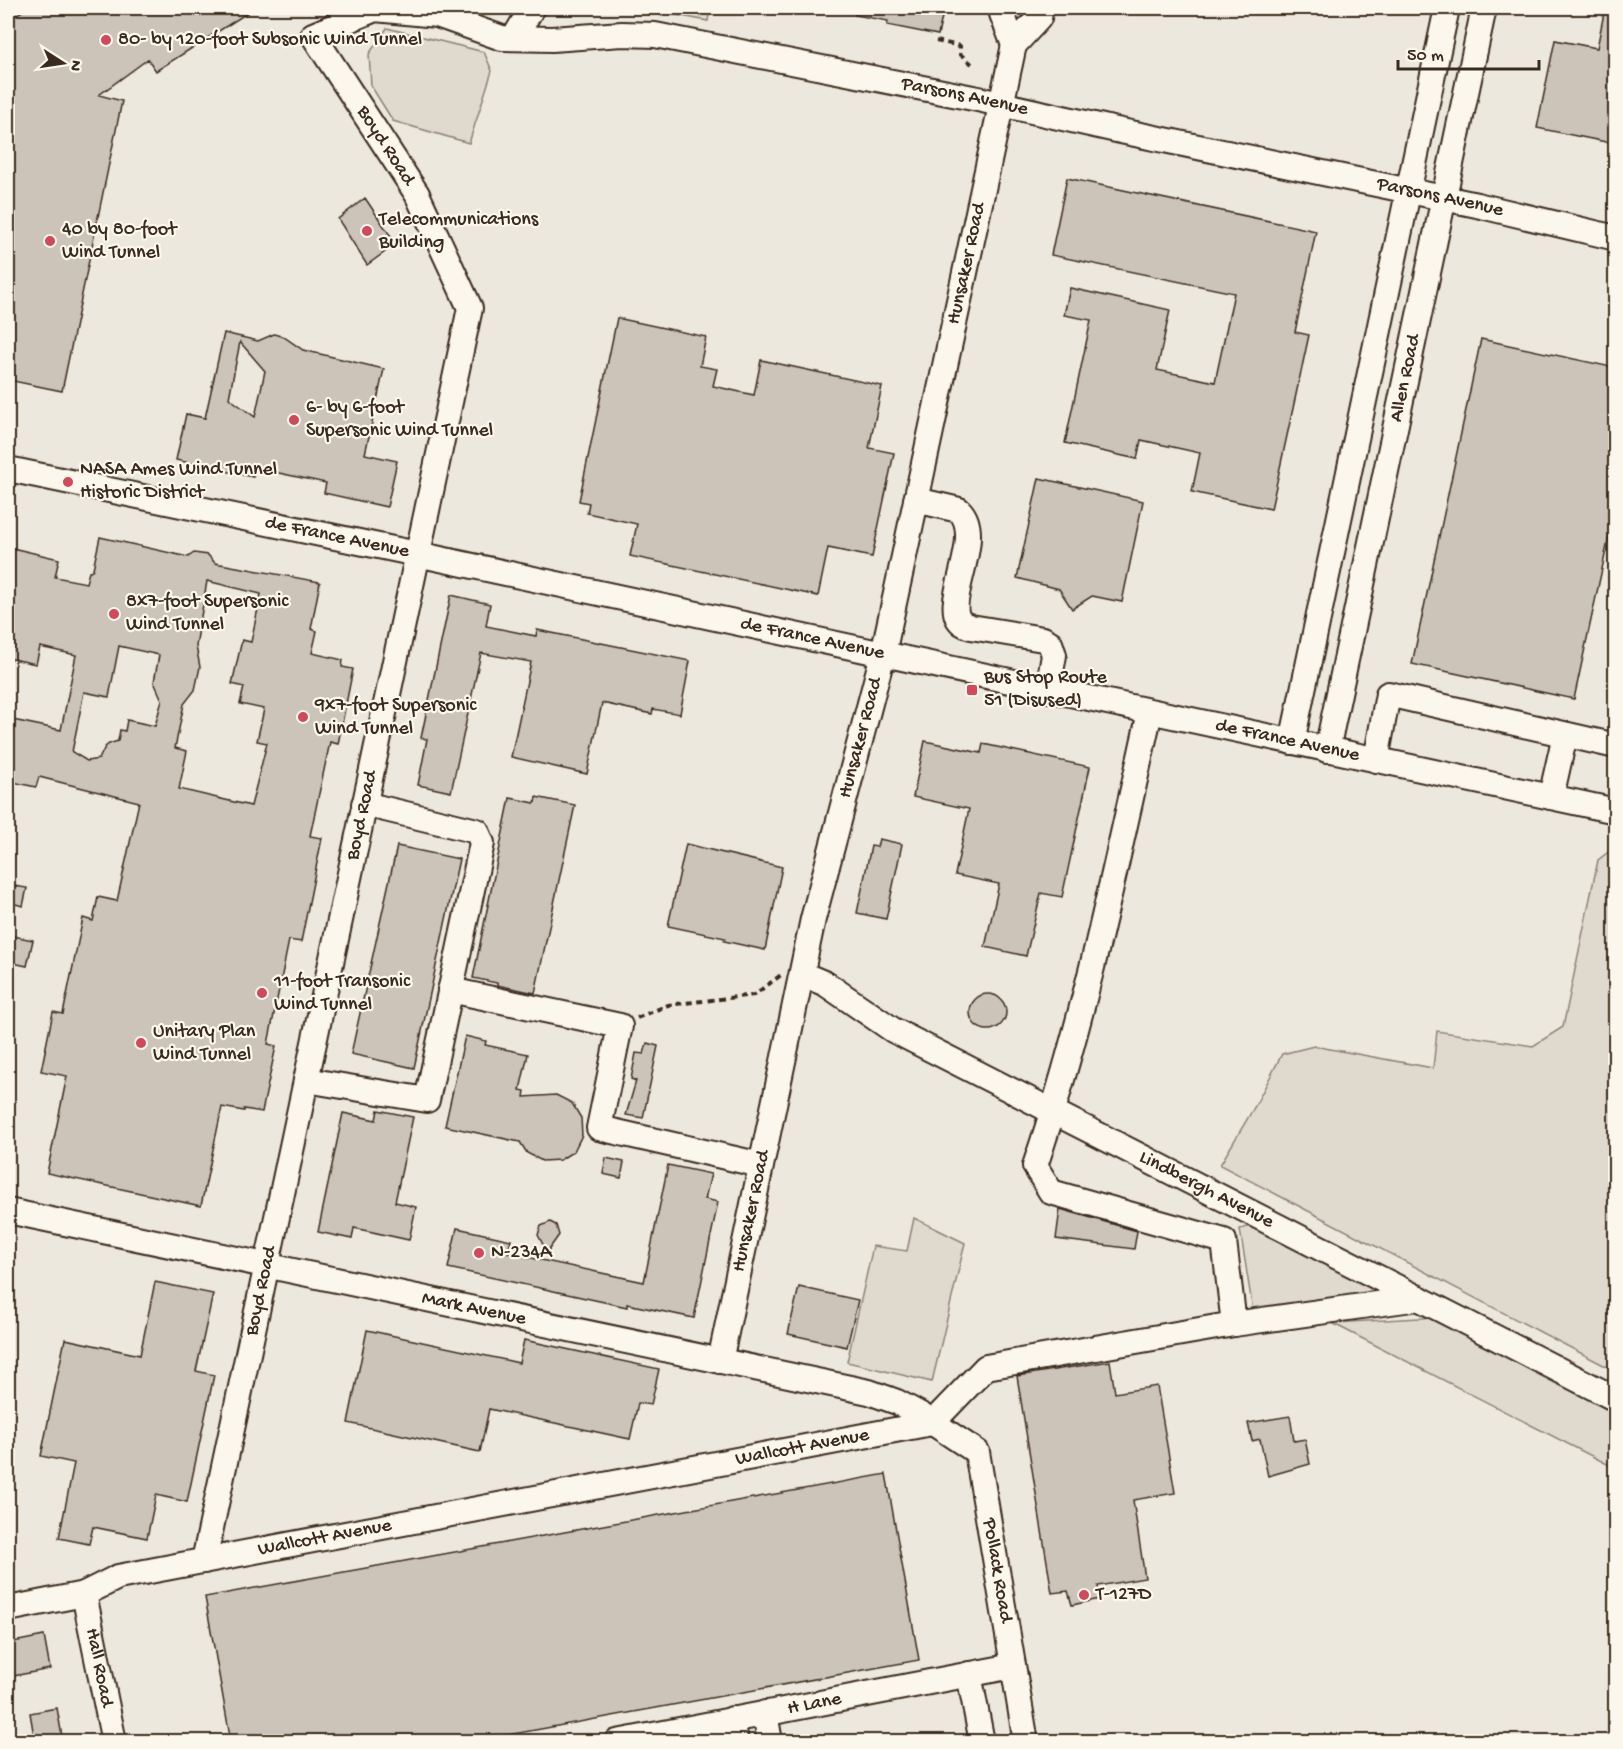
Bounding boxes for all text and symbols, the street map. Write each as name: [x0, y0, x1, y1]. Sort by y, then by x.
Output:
place label: 80- by 120-foot Subsonic Wind Tunnel: [118, 29, 422, 52]
north arrow: [33, 33, 93, 93]
marker: 80- by 120-foot Subsonic Wind Tunnel: [99, 33, 113, 47]
scale bar: [1398, 33, 1539, 71]
text: 50 m: [1407, 46, 1444, 67]
text: N: [64, 58, 85, 73]
street label: Parsons Avenue: [898, 72, 1031, 121]
street label: Boyd Road: [350, 101, 421, 192]
street label: Parsons Avenue: [1374, 173, 1506, 223]
street label: Hunsaker Road: [943, 199, 992, 327]
place label: Telecommunications Building: [378, 209, 539, 255]
place label: 40 by 80-foot Wind Tunnel: [62, 219, 178, 265]
marker: Telecommunications Building: [360, 224, 374, 238]
marker: 40 by 80-foot Wind Tunnel: [43, 234, 57, 248]
street label: Allen Road: [1385, 330, 1427, 424]
place label: 6- by 6-foot Supersonic Wind Tunnel: [306, 397, 493, 443]
marker: 6- by 6-foot Supersonic Wind Tunnel: [287, 413, 301, 427]
place label: NASA Ames Wind Tunnel Historic District: [80, 459, 277, 505]
marker: NASA Ames Wind Tunnel Historic District: [61, 475, 75, 489]
street label: de France Avenue: [263, 511, 412, 564]
place label: 8x7-foot Supersonic Wind Tunnel: [126, 591, 289, 637]
marker: 8x7-foot Supersonic Wind Tunnel: [107, 607, 121, 621]
street label: de France Avenue: [738, 612, 887, 665]
place label: Bus Stop Route 51 (Disused): [983, 667, 1108, 713]
street label: Hunsaker Road: [834, 673, 888, 801]
marker: Bus Stop Route 51 (Disused): [965, 683, 979, 697]
place label: 9x7-foot Supersonic Wind Tunnel: [314, 695, 477, 741]
marker: 9x7-foot Supersonic Wind Tunnel: [296, 710, 310, 724]
street label: de France Avenue: [1213, 714, 1362, 767]
street label: Boyd Road: [341, 767, 383, 863]
place label: 11-foot Transonic Wind Tunnel: [273, 971, 411, 1017]
marker: 11-foot Transonic Wind Tunnel: [255, 986, 269, 1000]
place label: Unitary Plan Wind Tunnel: [153, 1021, 256, 1067]
marker: Unitary Plan Wind Tunnel: [134, 1036, 148, 1050]
street label: Hunsaker Road: [728, 1146, 776, 1274]
street label: Lindbergh Avenue: [1135, 1146, 1278, 1234]
street label: Boyd Road: [240, 1242, 282, 1339]
place label: N-234A: [491, 1242, 553, 1265]
marker: N-234A: [472, 1246, 486, 1260]
street label: Mark Avenue: [420, 1287, 529, 1331]
street label: Wallcott Avenue: [734, 1424, 872, 1471]
street label: Wallcott Avenue: [256, 1514, 394, 1562]
street label: Pollack Road: [977, 1515, 1018, 1627]
place label: T-127D: [1095, 1584, 1152, 1607]
marker: T-127D: [1077, 1588, 1091, 1602]
street label: Hall Road: [80, 1626, 119, 1711]
street label: H Lane: [785, 1688, 844, 1721]

